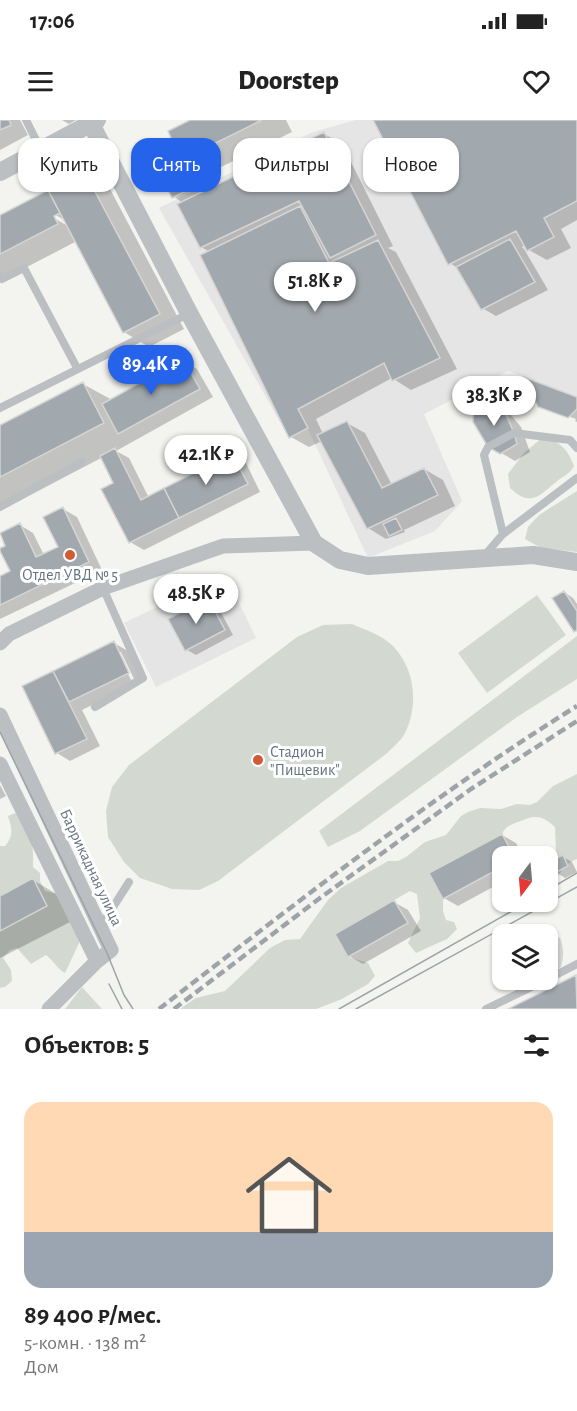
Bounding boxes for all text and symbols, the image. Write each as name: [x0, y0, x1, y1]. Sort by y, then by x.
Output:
text: 17:06: [30, 10, 75, 32]
icon: menu: [24, 65, 57, 98]
icon: heart: [520, 65, 553, 98]
text: Doorstep: [238, 67, 339, 94]
chip: Купить: [18, 138, 119, 192]
chip: Снять: [131, 138, 221, 192]
chip: Фильтры: [233, 138, 351, 192]
chip: Новое: [363, 138, 459, 192]
pin: 51.8K ₽: [260, 262, 370, 313]
text: 51.8K ₽: [288, 271, 342, 291]
pin: 89.4K ₽: [96, 345, 206, 396]
text: 89.4K ₽: [122, 354, 180, 374]
pin: 38.3K ₽: [439, 376, 549, 427]
text: 38.3K ₽: [466, 385, 522, 405]
pin: 42.1K ₽: [151, 435, 261, 486]
text: 42.1K ₽: [178, 444, 234, 464]
marker: Отдел УВД № 5: [63, 548, 77, 562]
place label: Отдел УВД № 5: [22, 567, 118, 583]
pin: 48.5K ₽: [141, 574, 251, 625]
text: 48.5K ₽: [167, 583, 225, 603]
place label: Стадион "Пищевик": [270, 744, 340, 778]
marker: Стадион "Пищевик": [251, 753, 265, 767]
street label: Баррикадная улица: [56, 806, 125, 929]
north arrow: [492, 846, 558, 912]
map controls: [492, 846, 558, 990]
button: layers: [492, 924, 558, 990]
icon: filters: [520, 1029, 553, 1062]
text: Объектов: 5: [24, 1032, 149, 1058]
icon: home: [235, 1141, 343, 1249]
text: 89 400 ₽/мес.: [24, 1302, 161, 1328]
text: 5-комн. · 138 m²: [24, 1333, 146, 1353]
text: Дом: [24, 1357, 59, 1377]

